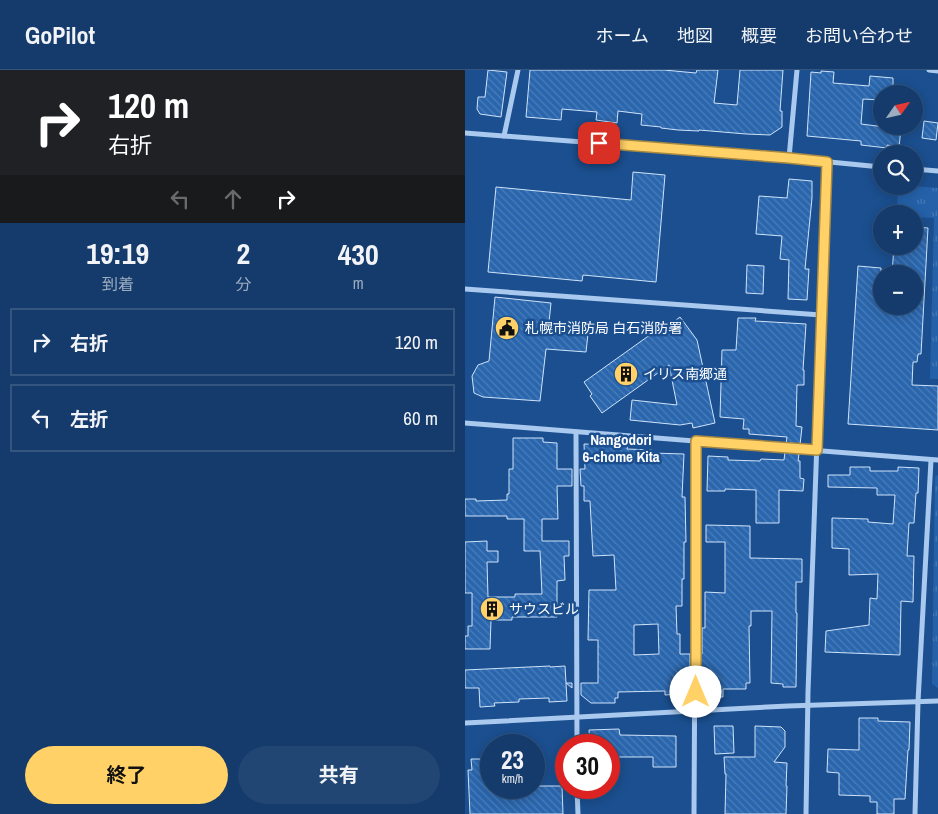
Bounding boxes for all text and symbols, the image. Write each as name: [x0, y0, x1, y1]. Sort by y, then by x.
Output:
text: GoPilot: [25, 19, 95, 51]
text: ホーム: [596, 23, 649, 48]
text: 地図: [677, 23, 713, 48]
text: 概要: [741, 23, 777, 48]
text: お問い合わせ: [805, 23, 913, 48]
text: 120 m: [108, 82, 189, 129]
north arrow: [873, 85, 923, 135]
map controls: [873, 85, 923, 315]
icon: right: [25, 90, 90, 155]
pin: [578, 122, 620, 164]
icon: arrive: [585, 129, 613, 157]
text: 右折: [108, 130, 152, 160]
button: search: [873, 145, 923, 195]
icon: left: [166, 185, 194, 213]
icon: ahead: [219, 185, 247, 213]
icon: right: [272, 185, 300, 213]
button: +: [873, 205, 923, 255]
text: 19:19: [86, 233, 149, 273]
text: 2: [237, 233, 250, 273]
text: 430: [338, 234, 379, 274]
button: −: [873, 265, 923, 315]
text: m: [353, 272, 364, 294]
text: 到着: [102, 273, 134, 295]
text: 分: [235, 273, 251, 295]
public building icon: 札幌市消防局 白石消防署: [494, 315, 520, 341]
place label: 札幌市消防局 白石消防署: [525, 319, 682, 337]
icon: right: [27, 328, 55, 356]
text: 120 m: [395, 329, 438, 355]
text: 右折: [70, 330, 108, 356]
building icon: イリス南郷通: [613, 361, 639, 387]
place label: イリス南郷通: [643, 365, 727, 383]
icon: left: [27, 404, 55, 432]
text: 60 m: [403, 405, 438, 431]
text: 左折: [70, 406, 108, 432]
district label: Nangodori 6-chome Kita: [582, 429, 660, 467]
building icon: サウスビル: [479, 596, 505, 622]
place label: サウスビル: [509, 600, 579, 618]
position arrow: [669, 665, 721, 717]
speed limit sign: 30: [555, 734, 620, 799]
text: 23: [501, 743, 524, 777]
button: 終了: [25, 746, 228, 804]
button: 共有: [238, 746, 440, 804]
text: km/h: [502, 771, 523, 787]

